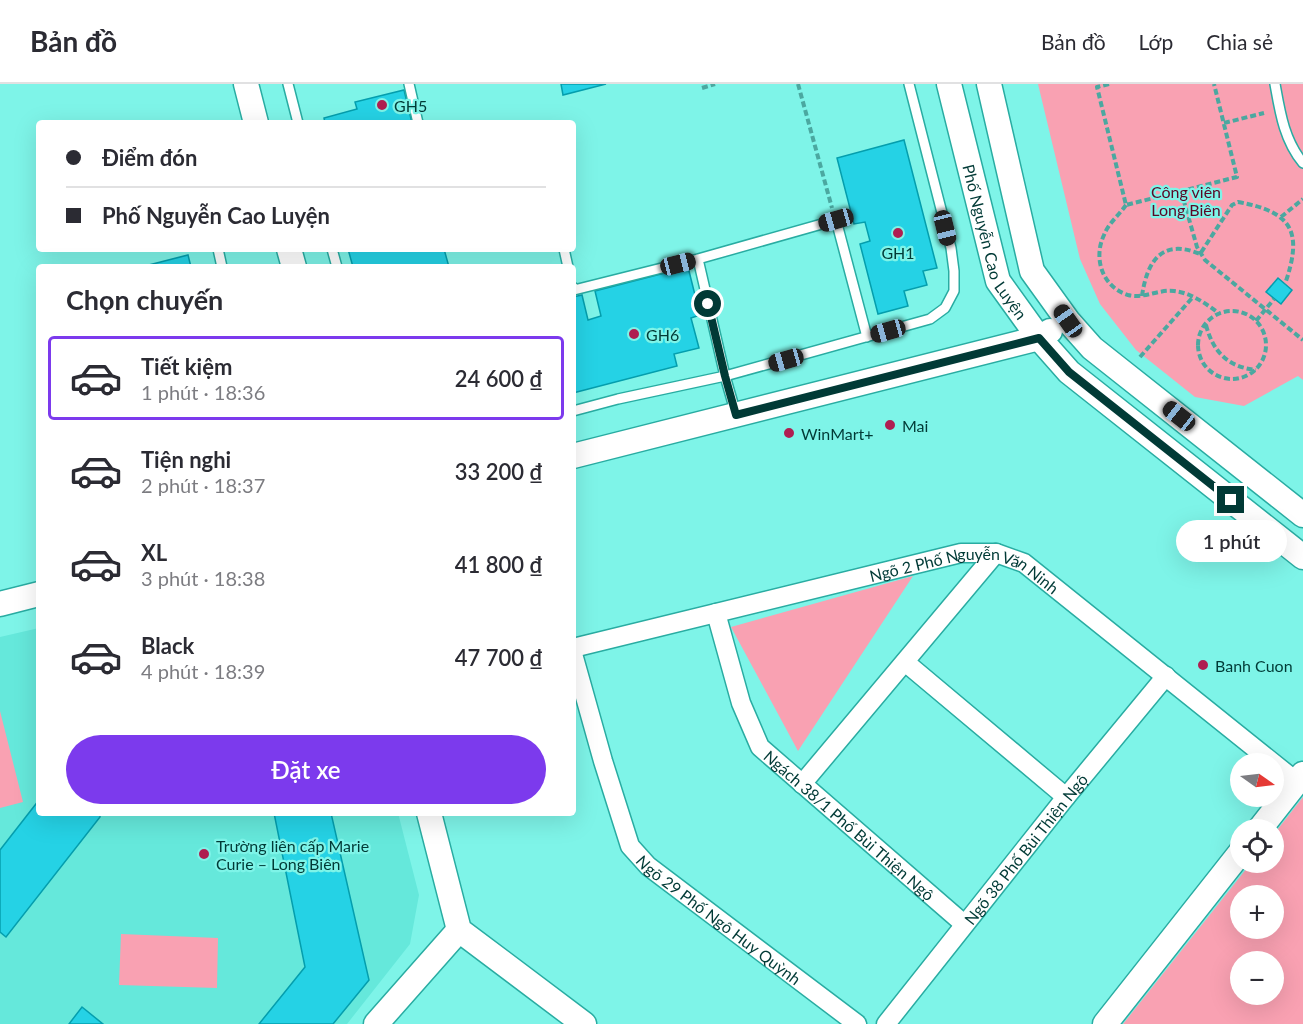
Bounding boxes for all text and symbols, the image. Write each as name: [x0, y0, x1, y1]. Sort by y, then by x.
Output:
text: Bản đồ: [30, 24, 117, 58]
text: Bản đồ: [1041, 29, 1106, 54]
text: Lớp: [1139, 29, 1173, 54]
text: Chia sẻ: [1206, 29, 1273, 54]
place label: GH5: [394, 96, 427, 115]
marker: GH5: [375, 98, 389, 112]
text: Điểm đón: [102, 144, 197, 171]
street label: Phố Nguyễn Cao Luyện: [960, 162, 1032, 322]
park label: Công viên Long Biên: [1151, 182, 1221, 219]
text: Phố Nguyễn Cao Luyện: [102, 202, 330, 229]
car: [816, 206, 856, 234]
car: [932, 208, 958, 248]
marker: GH1: [891, 226, 905, 240]
place label: GH1: [881, 243, 915, 262]
car: [658, 251, 698, 277]
text: Chọn chuyến: [66, 283, 223, 316]
route start: [694, 290, 721, 317]
car: [1050, 301, 1086, 341]
car: [868, 317, 908, 345]
place label: GH6: [646, 325, 679, 344]
marker: GH6: [627, 327, 641, 341]
car: [766, 346, 806, 374]
icon: car: [69, 351, 123, 405]
text: Tiết kiệm: [141, 353, 232, 380]
text: 24 600 ₫: [455, 365, 543, 392]
text: 1 phút · 18:36: [141, 380, 265, 404]
car: [1159, 398, 1199, 434]
place label: Mai: [902, 416, 928, 435]
marker: Mai: [883, 418, 897, 432]
place label: WinMart+: [801, 424, 874, 443]
marker: WinMart+: [782, 426, 796, 440]
icon: car: [69, 444, 123, 498]
text: Tiện nghi: [141, 446, 231, 473]
text: 33 200 ₫: [455, 458, 543, 485]
text: 2 phút · 18:37: [141, 473, 265, 497]
route end: [1217, 486, 1244, 513]
callout: 1 phút: [1176, 521, 1286, 563]
text: 1 phút: [1203, 529, 1260, 553]
icon: car: [69, 537, 123, 591]
text: XL: [141, 539, 167, 566]
street label: Ngõ 2 Phố Nguyễn Văn Ninh: [867, 544, 1063, 597]
text: 41 800 ₫: [455, 551, 543, 578]
text: 3 phút · 18:38: [141, 566, 265, 590]
icon: car: [69, 630, 123, 684]
text: Black: [141, 632, 194, 659]
text: 47 700 ₫: [455, 644, 543, 671]
place label: Banh Cuon: [1215, 656, 1293, 675]
marker: Banh Cuon: [1196, 658, 1210, 672]
text: 4 phút · 18:39: [141, 659, 265, 683]
button: Đặt xe: [66, 735, 546, 804]
street label: Ngách 38/1 Phố Bùi Thiện Ngộ: [761, 746, 939, 904]
north arrow: [1230, 753, 1284, 807]
map controls: [1230, 753, 1284, 1005]
street label: Ngõ 38 Phố Bùi Thiện Ngộ: [960, 769, 1091, 928]
button: locate: [1230, 819, 1284, 873]
place label: Trường liên cấp Marie Curie – Long Biên: [216, 836, 369, 873]
marker: Trường liên cấp Marie Curie – Long Biên: [197, 847, 211, 861]
street label: Ngõ 29 Phố Ngô Huy Quỳnh: [633, 851, 805, 988]
button: +: [1230, 885, 1284, 939]
button: −: [1230, 951, 1284, 1005]

